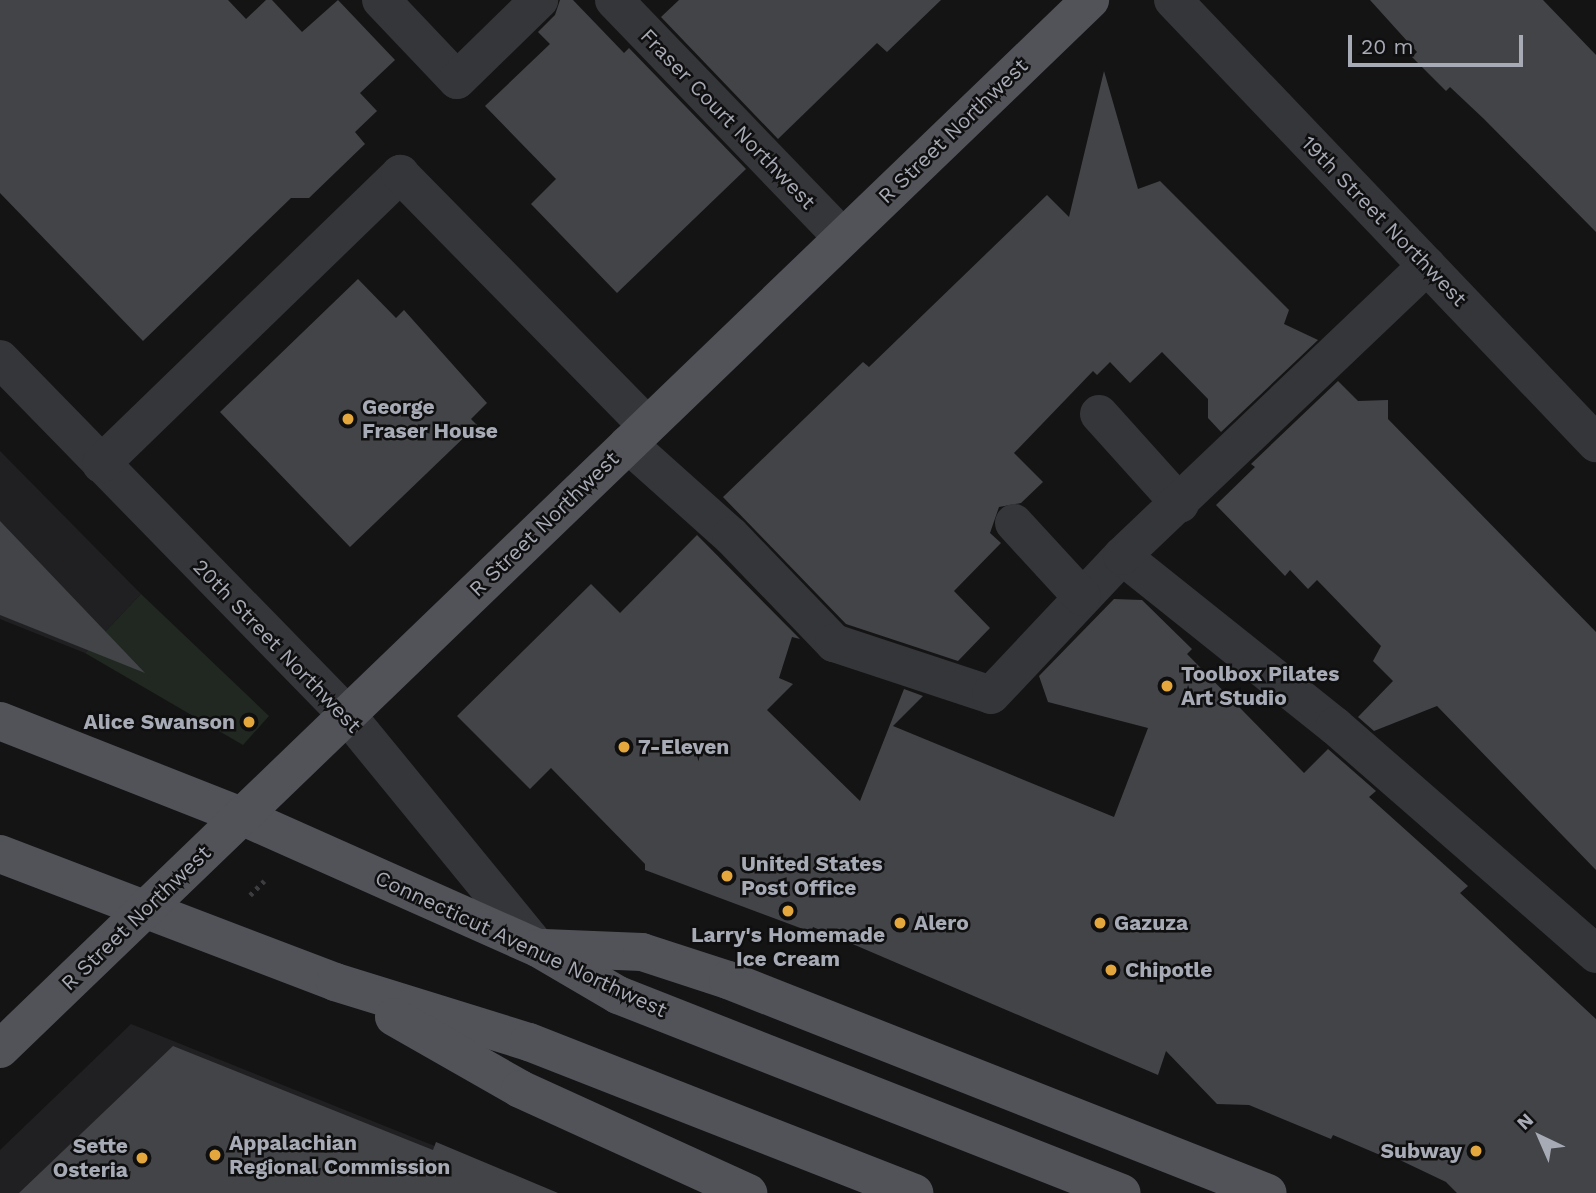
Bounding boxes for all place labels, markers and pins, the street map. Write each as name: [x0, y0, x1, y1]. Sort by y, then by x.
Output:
place label: George Fraser House: [362, 394, 498, 444]
marker: George Fraser House: [340, 411, 356, 427]
place label: Toolbox Pilates Art Studio: [1181, 661, 1340, 711]
marker: Toolbox Pilates Art Studio: [1159, 678, 1175, 694]
place label: Alice Swanson: [84, 709, 235, 735]
marker: Alice Swanson: [241, 714, 257, 730]
place label: 7-Eleven: [638, 734, 729, 760]
marker: 7-Eleven: [616, 739, 632, 755]
place label: United States Post Office: [741, 851, 883, 901]
marker: United States Post Office: [719, 868, 735, 884]
marker: Larry's Homemade Ice Cream: [780, 903, 796, 919]
place label: Alero: [914, 910, 969, 936]
place label: Gazuza: [1114, 910, 1188, 936]
marker: Alero: [892, 915, 908, 931]
marker: Gazuza: [1092, 915, 1108, 931]
place label: Larry's Homemade Ice Cream: [691, 922, 885, 972]
place label: Chipotle: [1125, 957, 1212, 983]
marker: Chipotle: [1103, 962, 1119, 978]
place label: Appalachian Regional Commission: [229, 1130, 451, 1180]
place label: Sette Osteria: [53, 1133, 128, 1183]
place label: Subway: [1381, 1138, 1462, 1164]
marker: Subway: [1468, 1143, 1484, 1159]
marker: Appalachian Regional Commission: [207, 1147, 223, 1163]
marker: Sette Osteria: [134, 1150, 150, 1166]

